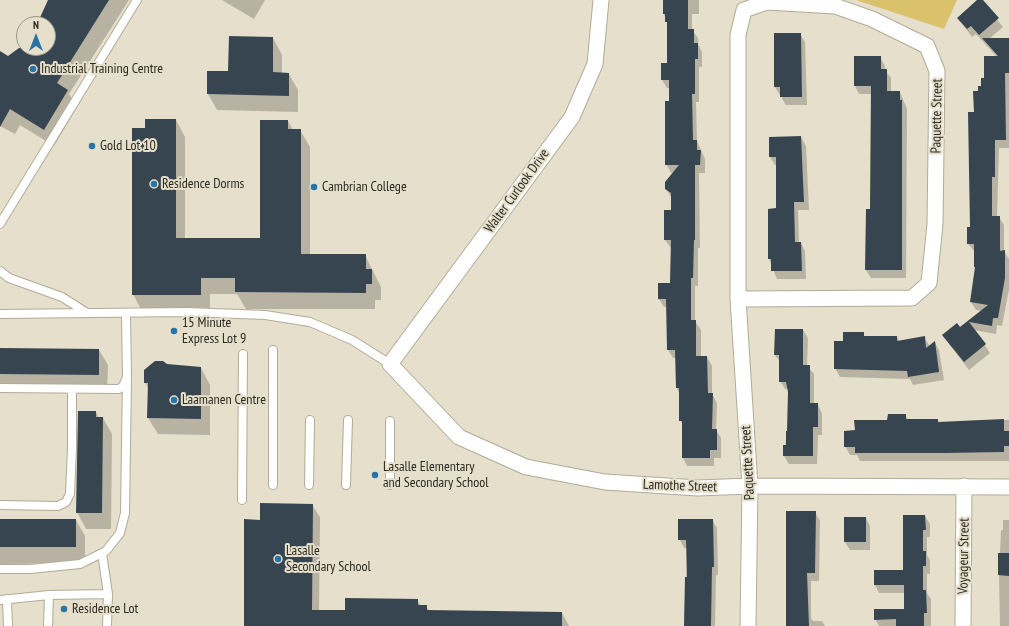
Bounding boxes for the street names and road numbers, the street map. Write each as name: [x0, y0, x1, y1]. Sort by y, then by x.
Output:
street label: Paquette Street: [928, 78, 946, 154]
street label: Walter Curlook Drive: [481, 146, 553, 236]
street label: Paquette Street: [738, 425, 758, 501]
street label: Lamothe Street: [643, 476, 717, 496]
street label: Voyageur Street: [955, 518, 973, 594]

